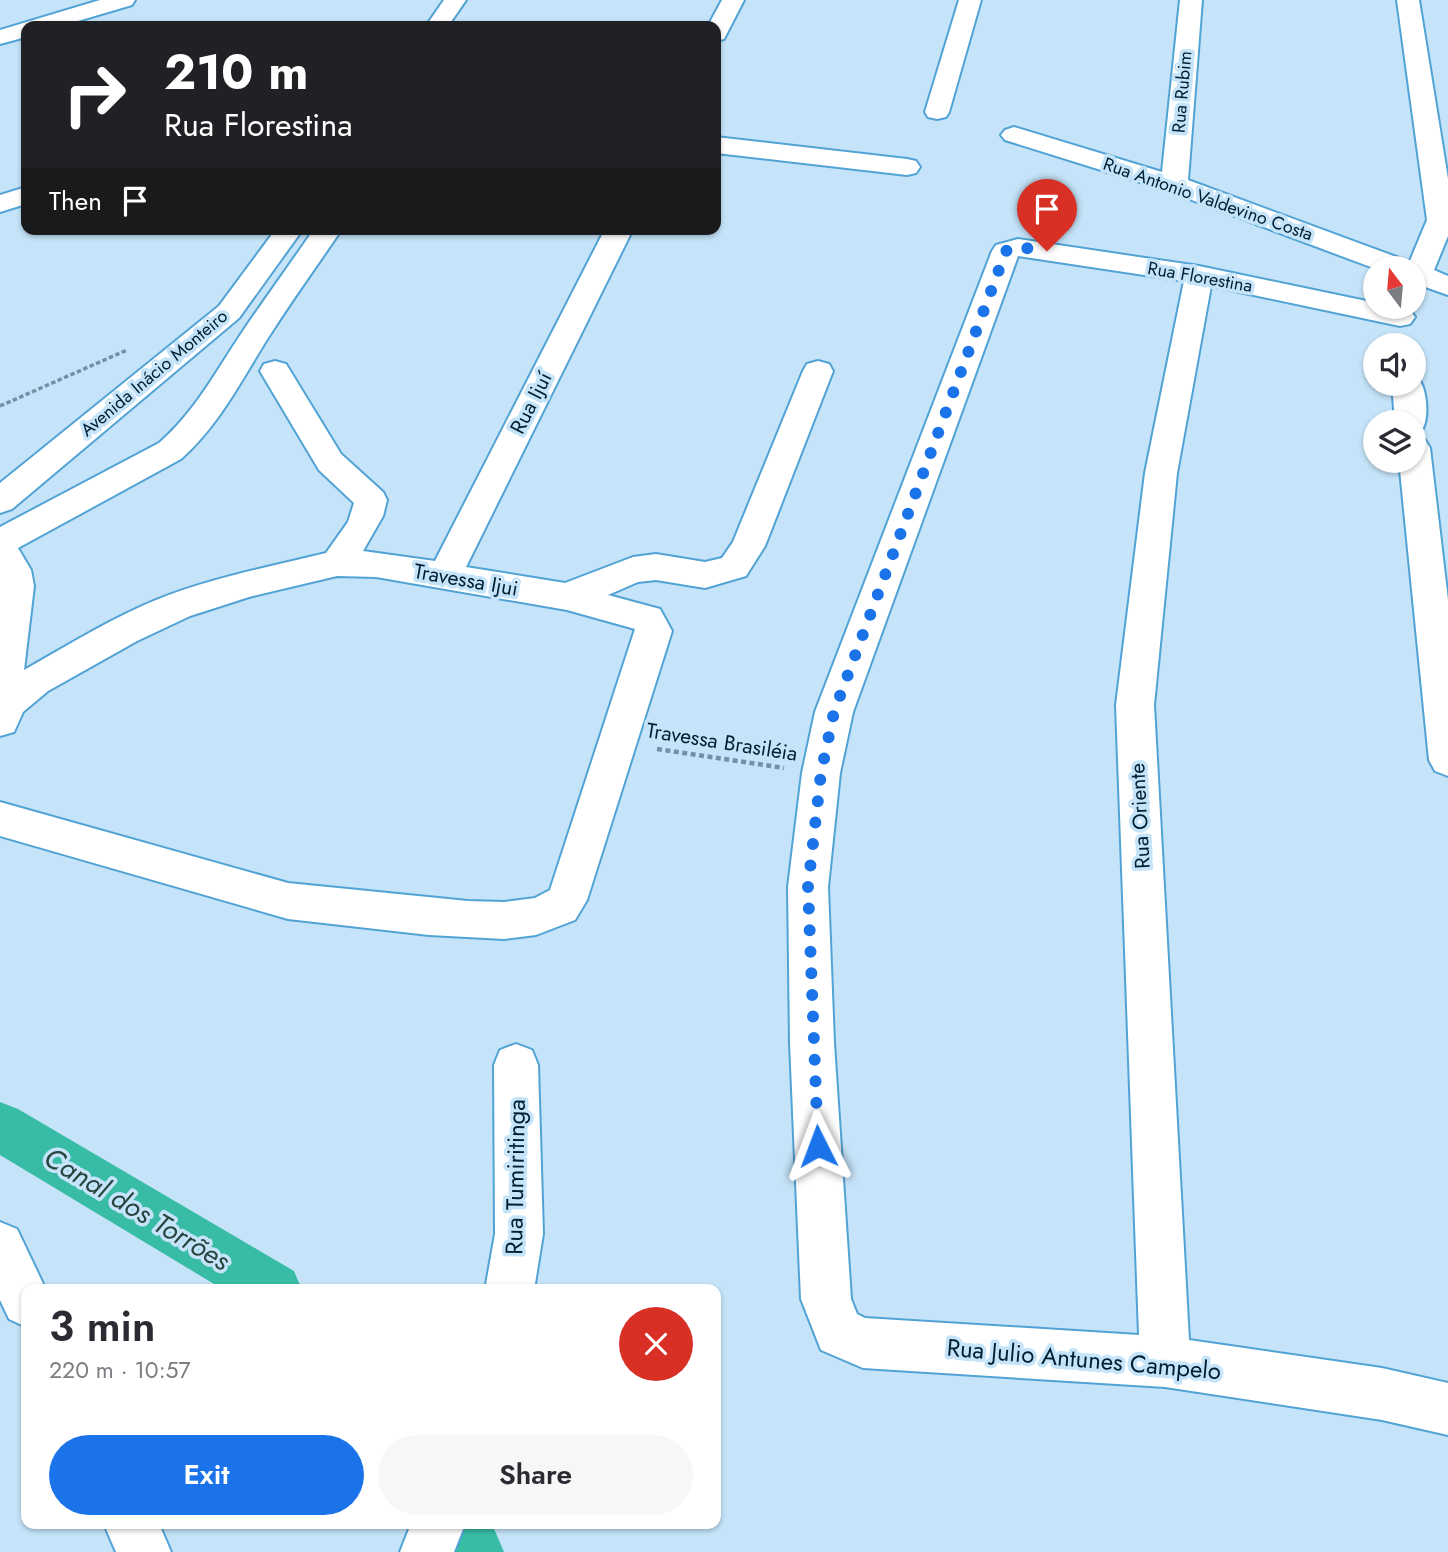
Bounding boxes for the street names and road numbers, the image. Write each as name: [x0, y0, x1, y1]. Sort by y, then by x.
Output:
street label: Rua Rubim: [1165, 50, 1199, 134]
street label: Rua Antonio Valdevino Costa: [1100, 151, 1316, 247]
street label: Rua Florestina: [1146, 255, 1254, 299]
street label: Avenida Inácio Monteiro: [75, 303, 233, 443]
street label: Rua Ijuí: [503, 365, 560, 439]
street label: Travessa Ijui: [412, 556, 520, 604]
street label: Travessa Brasiléia: [644, 715, 800, 769]
street label: Rua Oriente: [1122, 762, 1158, 870]
street label: Rua Tumiritinga: [496, 1099, 534, 1255]
street label: Rua Julio Antunes Campelo: [945, 1330, 1223, 1388]

